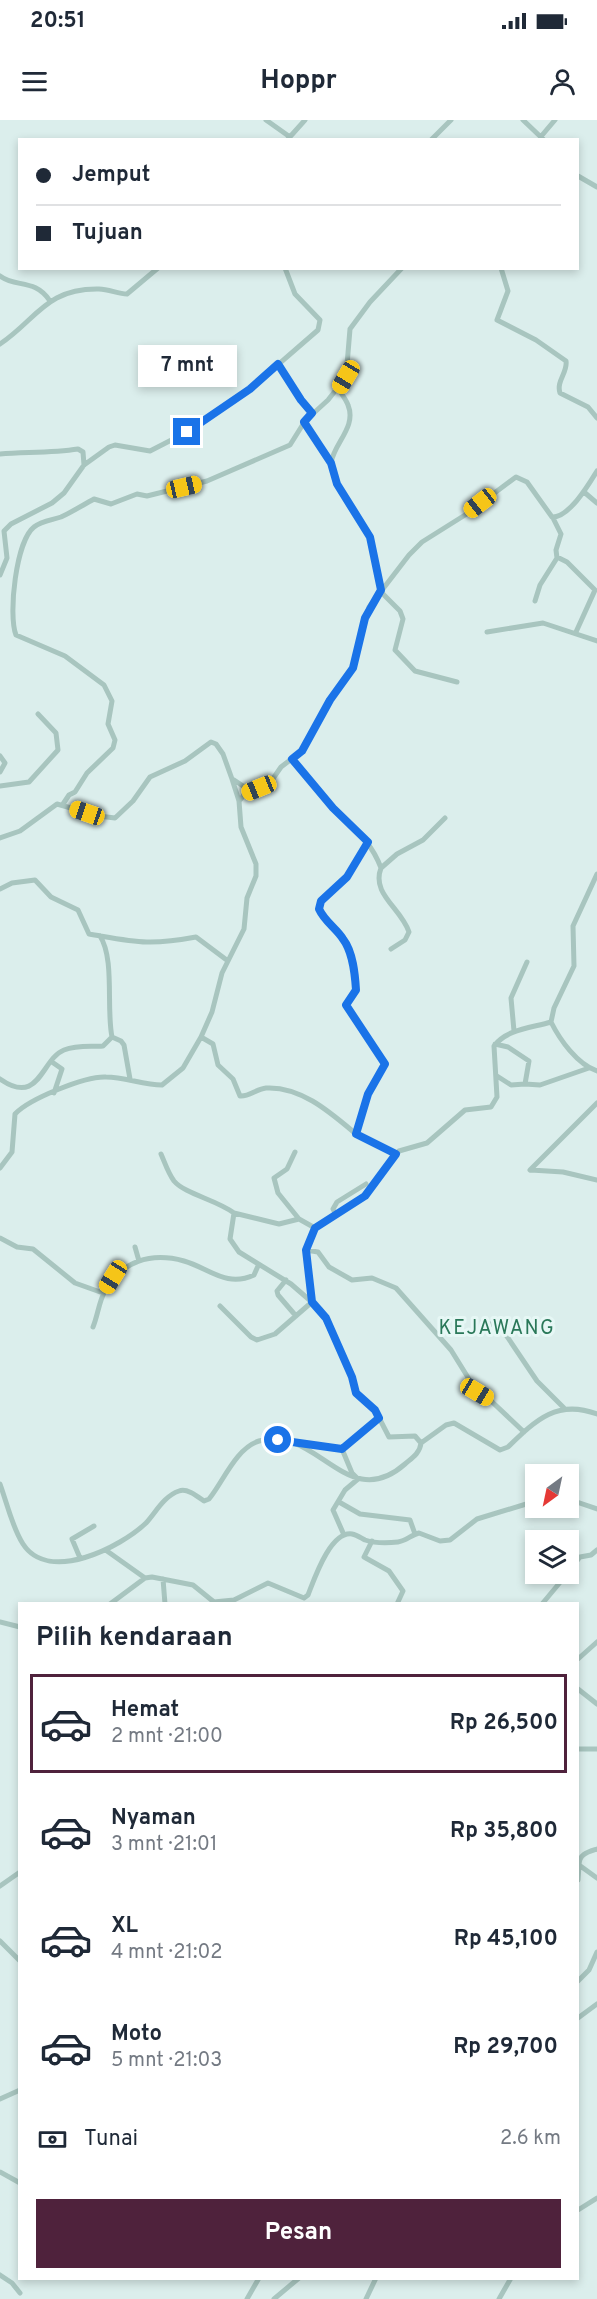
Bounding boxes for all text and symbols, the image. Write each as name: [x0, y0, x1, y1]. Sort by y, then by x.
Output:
text: 20:51: [30, 8, 86, 35]
text: Hoppr: [260, 64, 337, 98]
icon: menu: [18, 65, 51, 98]
icon: person: [546, 65, 579, 98]
text: Jemput: [72, 162, 150, 189]
text: Tujuan: [72, 220, 143, 247]
callout: 7 mnt: [138, 345, 237, 387]
text: 7 mnt: [161, 353, 214, 379]
car: [329, 357, 363, 397]
route end: [173, 418, 200, 445]
car: [164, 474, 204, 500]
car: [460, 485, 500, 521]
car: [239, 773, 279, 803]
car: [67, 799, 107, 827]
car: [96, 1257, 130, 1297]
district label: KEJAWANG: [439, 1316, 555, 1342]
car: [457, 1375, 497, 1409]
route start: [264, 1426, 291, 1453]
north arrow: [525, 1464, 579, 1518]
map controls: [525, 1464, 579, 1584]
button: layers: [525, 1530, 579, 1584]
text: Pilih kendaraan: [36, 1621, 233, 1655]
icon: car: [39, 1697, 93, 1751]
text: Hemat: [111, 1697, 179, 1724]
text: Rp 26,500: [450, 1710, 558, 1737]
text: 2 mnt · 21:00: [111, 1724, 223, 1750]
icon: car: [39, 1805, 93, 1859]
text: Nyaman: [111, 1805, 196, 1832]
text: Rp 35,800: [450, 1818, 558, 1845]
text: 3 mnt · 21:01: [111, 1832, 217, 1858]
icon: car: [39, 1913, 93, 1967]
text: XL: [111, 1913, 138, 1940]
text: Rp 45,100: [454, 1926, 558, 1953]
text: 4 mnt · 21:02: [111, 1940, 223, 1966]
icon: car: [39, 2021, 93, 2075]
text: Moto: [111, 2021, 162, 2048]
text: Rp 29,700: [453, 2034, 558, 2061]
text: 5 mnt · 21:03: [111, 2048, 222, 2074]
icon: cash: [36, 2123, 69, 2156]
text: Tunai: [84, 2126, 138, 2153]
text: 2.6 km: [500, 2126, 561, 2152]
button: Pesan: [36, 2199, 561, 2268]

